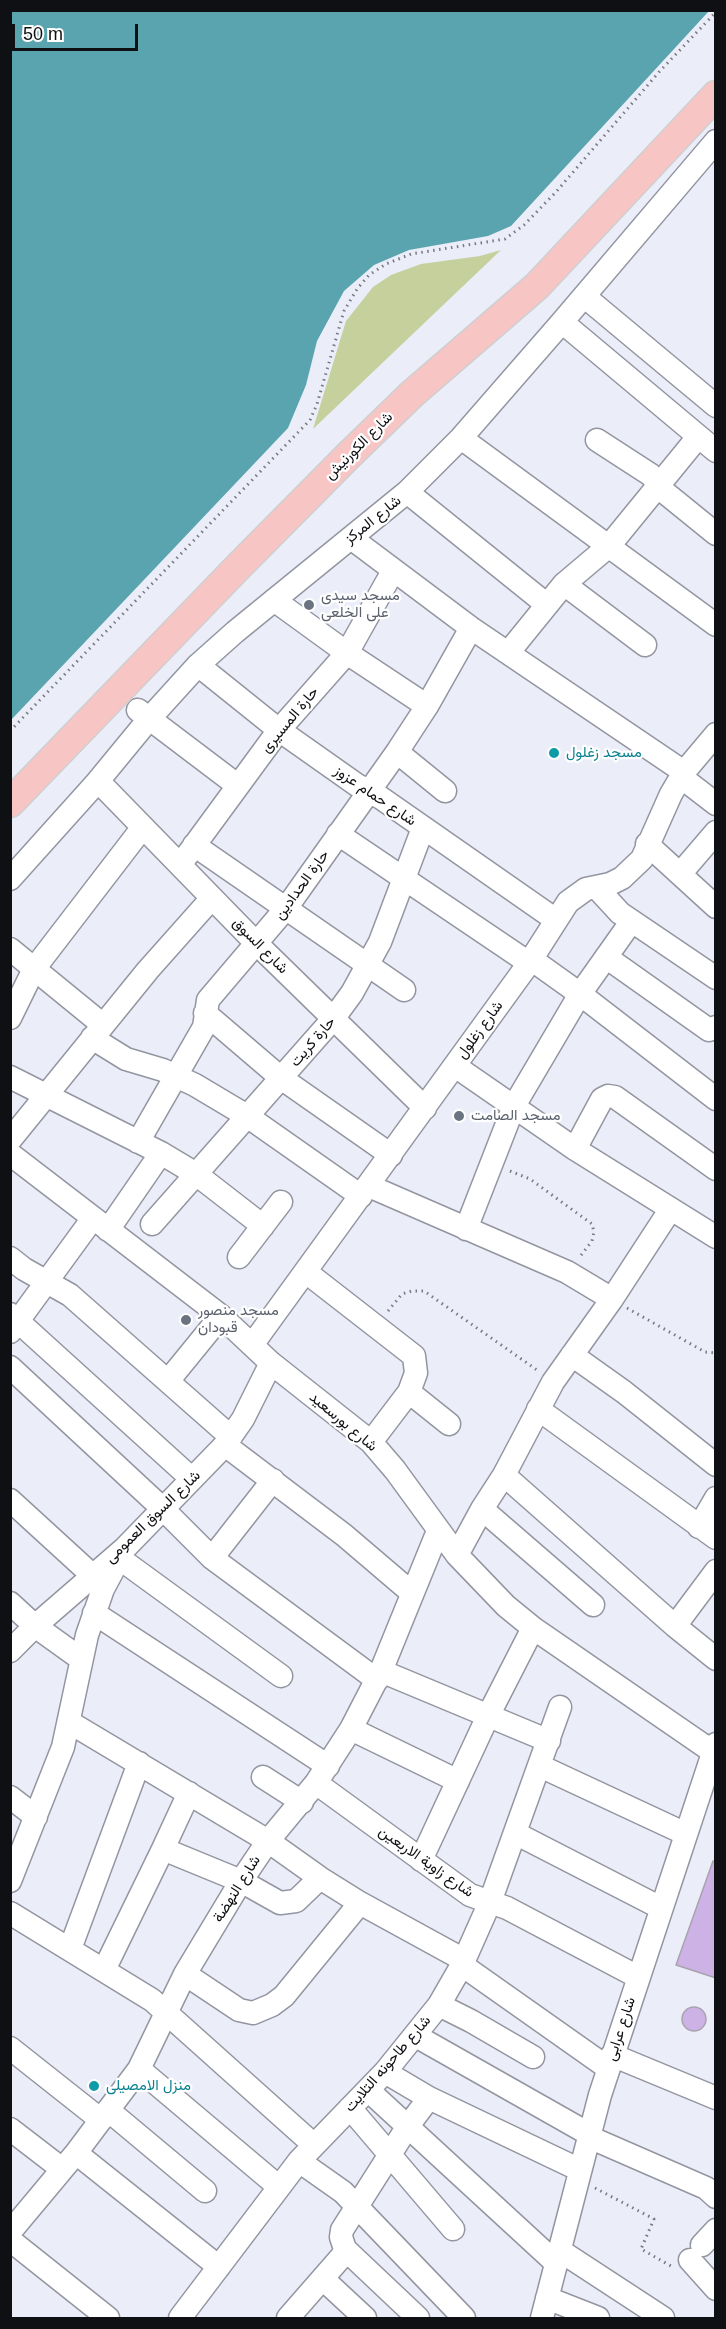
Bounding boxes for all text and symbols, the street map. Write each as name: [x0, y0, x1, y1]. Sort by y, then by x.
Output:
scale bar: [15, 12, 141, 50]
text: 50 m: [23, 24, 63, 44]
street label: شارع الكورنيش: [321, 408, 397, 484]
street label: شارع المركز: [341, 492, 405, 548]
place label: مسجد سيدى على الخلعى: [321, 587, 400, 622]
marker: مسجد سيدى على الخلعى: [302, 598, 316, 612]
street label: حارة المسيرى: [257, 683, 323, 757]
place label: مسجد زغلول: [566, 744, 642, 762]
marker: مسجد زغلول: [547, 746, 561, 760]
street label: شارع حمام عزوز: [331, 762, 419, 830]
street label: حارة الحدادين: [271, 847, 333, 923]
street label: شارع السوق: [228, 914, 292, 978]
street label: شارع زغلول: [453, 998, 507, 1062]
street label: حارة كريت: [286, 1013, 340, 1071]
place label: مسجد الصامت: [471, 1107, 561, 1125]
marker: مسجد الصامت: [452, 1109, 466, 1123]
place label: مسجد منصور قبودان: [198, 1302, 279, 1337]
marker: مسجد منصور قبودان: [179, 1313, 193, 1327]
street label: شارع بورسعيد: [305, 1388, 381, 1456]
street label: شارع السوق العمومى: [102, 1467, 204, 1567]
street label: شارع زاوية الاربعين: [375, 1823, 477, 1901]
street label: شارع النهضة: [209, 1852, 265, 1926]
street label: شارع عرابى: [602, 1995, 640, 2063]
street label: شارع طاحونه التلايت: [341, 2012, 435, 2116]
place label: منزل الامصيلى: [106, 2077, 191, 2095]
marker: منزل الامصيلى: [87, 2079, 101, 2093]

